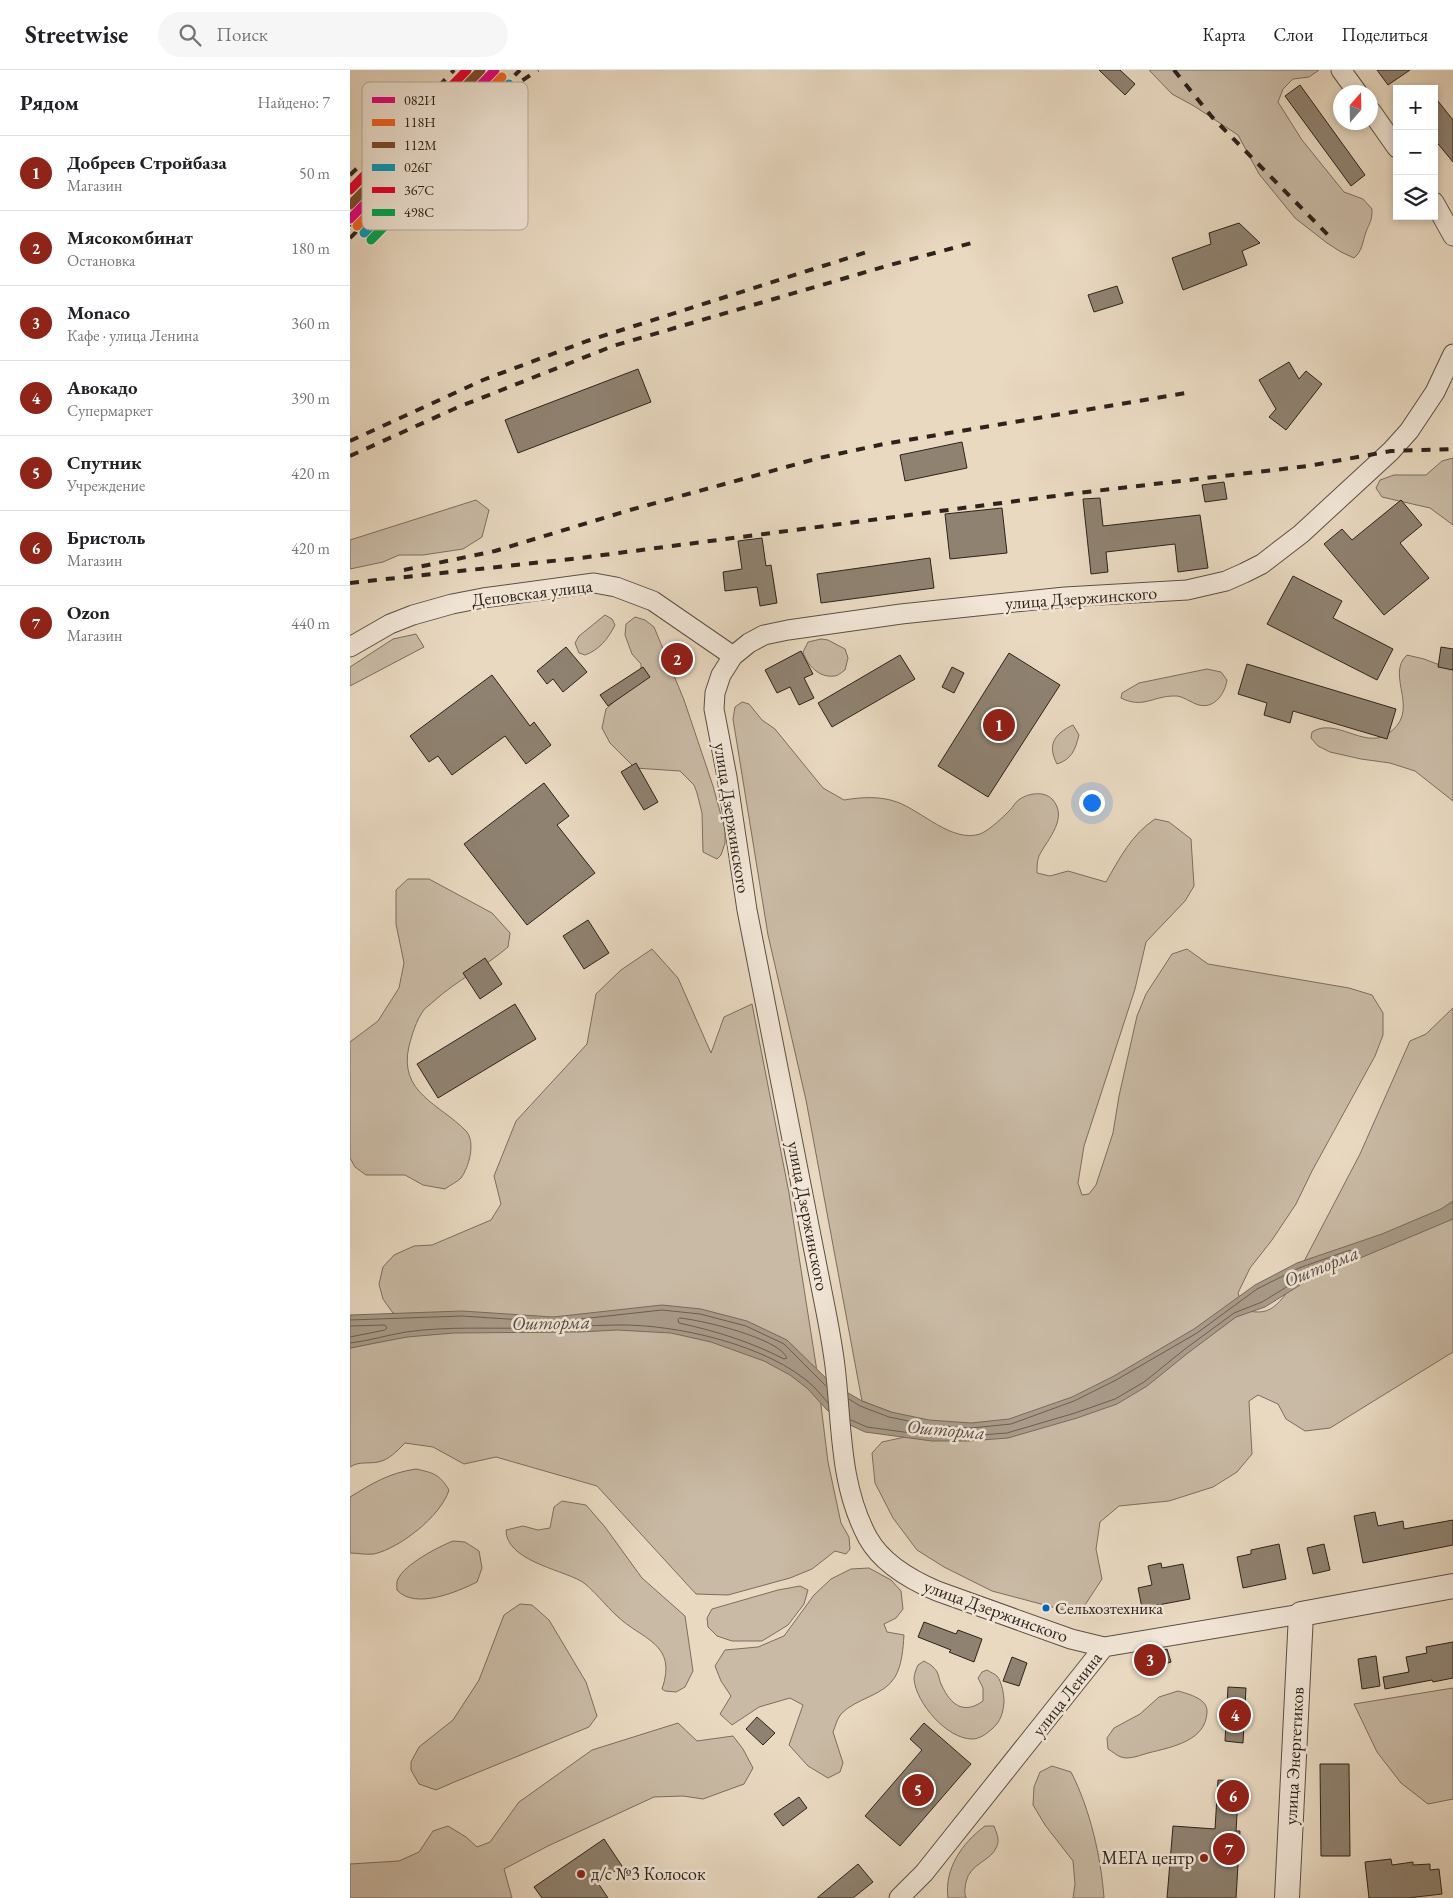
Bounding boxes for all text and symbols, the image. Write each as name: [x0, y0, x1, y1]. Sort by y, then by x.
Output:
search box: [158, 12, 508, 57]
text: Streetwise: [25, 19, 128, 50]
icon: search: [176, 21, 204, 49]
text: Поиск: [216, 22, 268, 47]
text: Карта: [1203, 23, 1246, 46]
text: Слои: [1274, 23, 1313, 46]
text: Поделиться: [1341, 23, 1428, 46]
legend: [362, 82, 528, 230]
north arrow: [1333, 85, 1378, 130]
map controls: [1393, 85, 1438, 220]
button: +: [1393, 85, 1438, 130]
text: Рядом: [20, 89, 79, 116]
text: 082И: [404, 91, 436, 109]
text: Найдено: 7: [258, 92, 330, 113]
text: 118Н: [404, 113, 436, 131]
button: −: [1393, 130, 1438, 175]
text: 112М: [404, 136, 437, 154]
text: Добреев Стройбаза: [67, 150, 227, 175]
text: 026Г: [404, 158, 432, 176]
text: 1: [32, 163, 40, 184]
text: 50 m: [299, 163, 330, 184]
text: Магазин: [67, 175, 122, 196]
button: layers: [1393, 175, 1438, 220]
text: 367С: [404, 181, 434, 199]
text: 498С: [404, 203, 434, 221]
text: Мясокомбинат: [67, 225, 193, 250]
text: 2: [32, 238, 40, 259]
text: 180 m: [291, 238, 330, 259]
text: Остановка: [67, 250, 136, 271]
text: Monaco: [67, 300, 130, 325]
text: 3: [32, 313, 40, 334]
text: 360 m: [291, 313, 330, 334]
text: Кафе · улица Ленина: [67, 325, 199, 346]
text: Авокадо: [67, 375, 138, 400]
text: 4: [32, 388, 40, 409]
text: 390 m: [291, 388, 330, 409]
text: Супермаркет: [67, 400, 153, 421]
text: Спутник: [67, 450, 142, 475]
text: 5: [32, 463, 40, 484]
text: 420 m: [291, 463, 330, 484]
text: Учреждение: [67, 475, 145, 496]
text: Бристоль: [67, 525, 145, 550]
text: 6: [32, 538, 40, 559]
text: 420 m: [291, 538, 330, 559]
text: Магазин: [67, 550, 122, 571]
street label: Деповская улица: [470, 574, 594, 611]
street label: улица Дзержинского: [1004, 581, 1158, 614]
text: Ozon: [67, 600, 110, 625]
text: 7: [32, 613, 40, 634]
text: 440 m: [291, 613, 330, 634]
text: Магазин: [67, 625, 122, 646]
pin: 2: [661, 640, 693, 678]
pin: 1: [983, 706, 1015, 744]
street label: улица Дзержинского: [709, 741, 756, 895]
your location: [1079, 790, 1105, 816]
street label: улица Дзержинского: [783, 1139, 834, 1293]
water label: Ошторма: [1280, 1240, 1362, 1293]
water label: Ошторма: [512, 1309, 590, 1336]
water label: Ошторма: [906, 1414, 986, 1445]
street label: улица Дзержинского: [921, 1574, 1072, 1647]
place label: Сельхозтехника: [1055, 1597, 1163, 1619]
marker: Сельхозтехника: [1041, 1603, 1051, 1613]
pin: 3: [1134, 1641, 1166, 1679]
street label: улица Ленина: [1026, 1646, 1107, 1741]
street label: улица Энергетиков: [1278, 1686, 1309, 1826]
pin: 4: [1219, 1696, 1251, 1734]
pin: 5: [902, 1771, 934, 1809]
pin: 6: [1217, 1777, 1249, 1815]
pin: 7: [1213, 1830, 1245, 1868]
place label: МЕГА центр: [1101, 1846, 1194, 1869]
marker: МЕГА центр: [1198, 1852, 1210, 1864]
place label: д/с №3 Колосок: [591, 1862, 706, 1885]
marker: д/с №3 Колосок: [575, 1868, 587, 1880]

